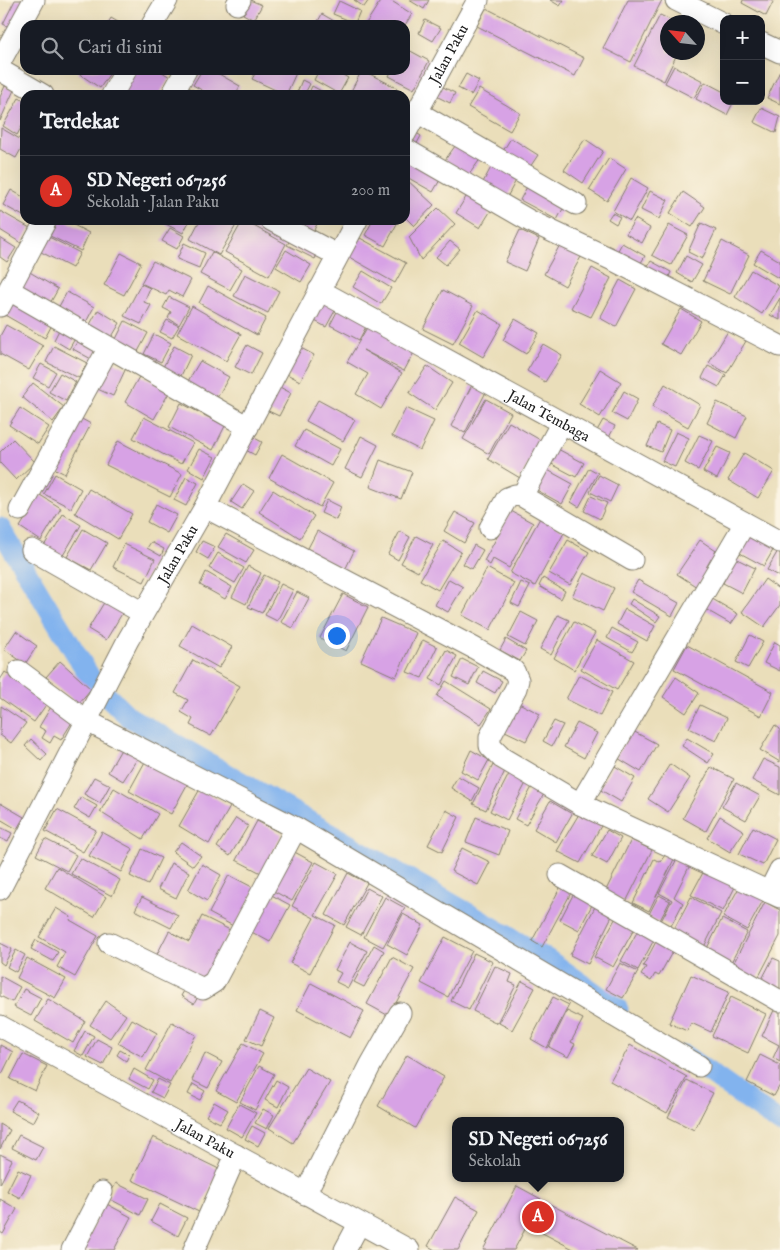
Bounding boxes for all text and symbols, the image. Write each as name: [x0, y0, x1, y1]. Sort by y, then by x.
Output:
north arrow: [660, 15, 705, 60]
map controls: [720, 15, 765, 105]
button: +: [720, 15, 765, 60]
search box: [20, 20, 410, 75]
street label: Jalan Paku: [424, 21, 473, 89]
icon: search: [38, 34, 66, 62]
text: Cari di sini: [78, 36, 162, 60]
button: −: [720, 60, 765, 105]
text: Terdekat: [40, 109, 119, 136]
text: SD Negeri 067256: [87, 169, 226, 193]
text: A: [51, 181, 61, 201]
text: 200 m: [351, 181, 390, 201]
text: Sekolah · Jalan Paku: [87, 193, 219, 213]
street label: Jalan Tembaga: [503, 384, 594, 446]
street label: Jalan Paku: [152, 521, 202, 589]
your location: [324, 623, 350, 649]
street label: Jalan Paku: [170, 1114, 238, 1162]
popup: [452, 1117, 624, 1182]
text: SD Negeri 067256: [469, 1128, 607, 1152]
text: Sekolah: [469, 1152, 521, 1172]
pin: A: [522, 1198, 554, 1236]

